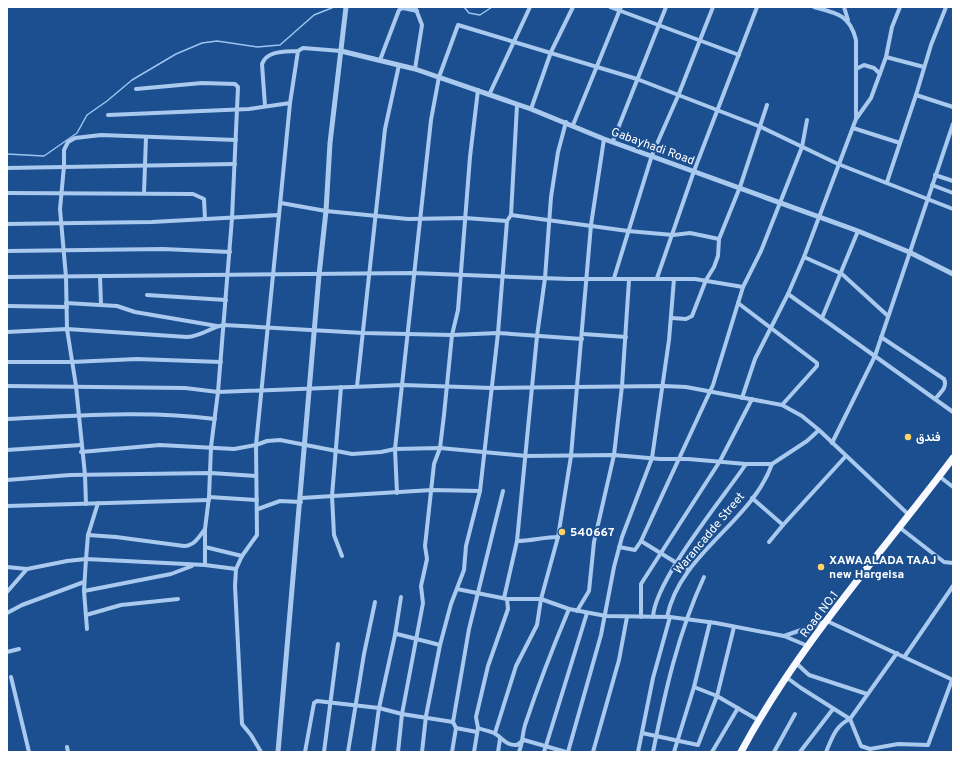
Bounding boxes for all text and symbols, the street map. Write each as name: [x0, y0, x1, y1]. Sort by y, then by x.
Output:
street label: Gabayhadi Road: [609, 124, 697, 169]
place label: فندق: [916, 430, 941, 446]
marker: فندق: [903, 432, 913, 442]
street label: Warancadde Street: [671, 489, 749, 578]
place label: 540667: [570, 525, 614, 541]
marker: 540667: [557, 527, 567, 537]
place label: XAWAALADA TAAJ new Hargeisa: [829, 553, 937, 583]
marker: XAWAALADA TAAJ new Hargeisa: [816, 562, 826, 572]
street label: Road NO.1: [797, 588, 843, 641]

